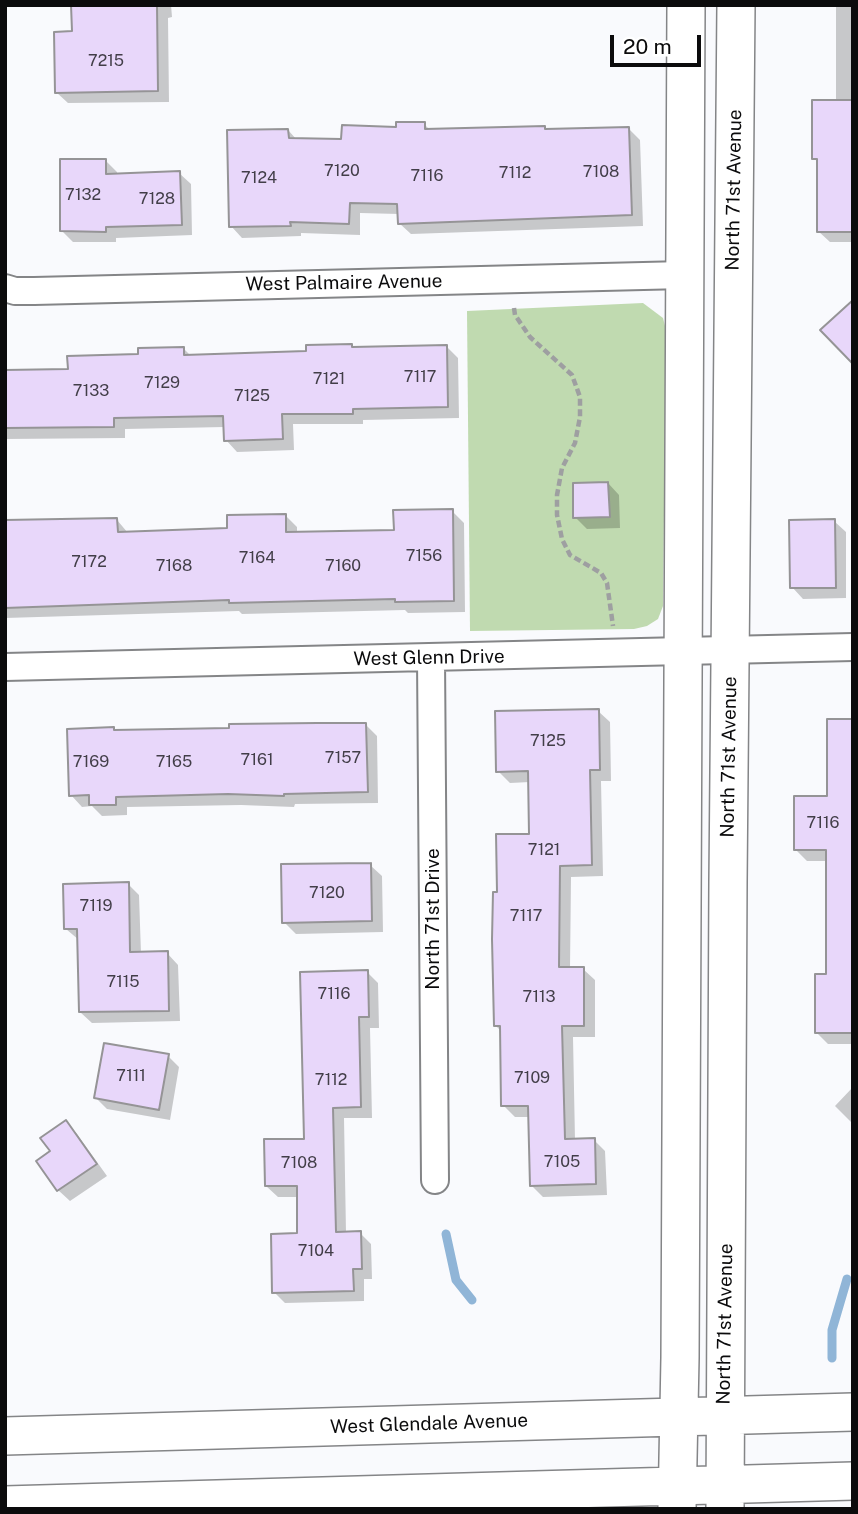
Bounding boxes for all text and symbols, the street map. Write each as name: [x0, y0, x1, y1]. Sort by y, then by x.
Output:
scale bar: [613, 21, 704, 65]
text: 20 m: [623, 34, 672, 59]
house number: 7215: [88, 51, 124, 71]
street label: North 71st Avenue: [721, 109, 747, 271]
house number: 7120: [324, 161, 360, 181]
house number: 7108: [583, 162, 619, 182]
house number: 7112: [499, 163, 531, 183]
house number: 7116: [411, 166, 443, 186]
house number: 7124: [241, 168, 277, 188]
house number: 7132: [65, 185, 101, 205]
house number: 7128: [139, 189, 175, 209]
street label: West Palmaire Avenue: [245, 270, 443, 296]
house number: 7117: [404, 367, 436, 387]
house number: 7121: [313, 369, 345, 389]
house number: 7129: [144, 373, 180, 393]
house number: 7133: [73, 381, 109, 401]
house number: 7125: [234, 386, 270, 406]
house number: 7156: [406, 546, 442, 566]
house number: 7164: [239, 548, 275, 568]
house number: 7172: [71, 552, 107, 572]
house number: 7168: [156, 556, 192, 576]
house number: 7160: [325, 556, 361, 576]
street label: West Glenn Drive: [353, 645, 505, 671]
street label: North 71st Avenue: [716, 676, 742, 838]
house number: 7125: [530, 731, 566, 751]
house number: 7157: [325, 748, 361, 768]
house number: 7161: [241, 750, 273, 770]
house number: 7169: [73, 752, 109, 772]
house number: 7165: [156, 752, 192, 772]
house number: 7116: [807, 813, 839, 833]
house number: 7121: [528, 840, 560, 860]
street label: North 71st Drive: [422, 848, 444, 990]
house number: 7120: [309, 883, 345, 903]
house number: 7119: [80, 896, 112, 916]
house number: 7117: [510, 906, 542, 926]
house number: 7115: [106, 972, 140, 992]
house number: 7116: [318, 984, 350, 1004]
house number: 7113: [522, 987, 556, 1007]
house number: 7111: [116, 1066, 146, 1086]
house number: 7109: [514, 1068, 550, 1088]
house number: 7112: [315, 1070, 347, 1090]
house number: 7105: [544, 1152, 580, 1172]
house number: 7108: [281, 1153, 317, 1173]
house number: 7104: [298, 1241, 334, 1261]
street label: North 71st Avenue: [712, 1243, 738, 1405]
street label: West Glendale Avenue: [330, 1409, 528, 1439]

